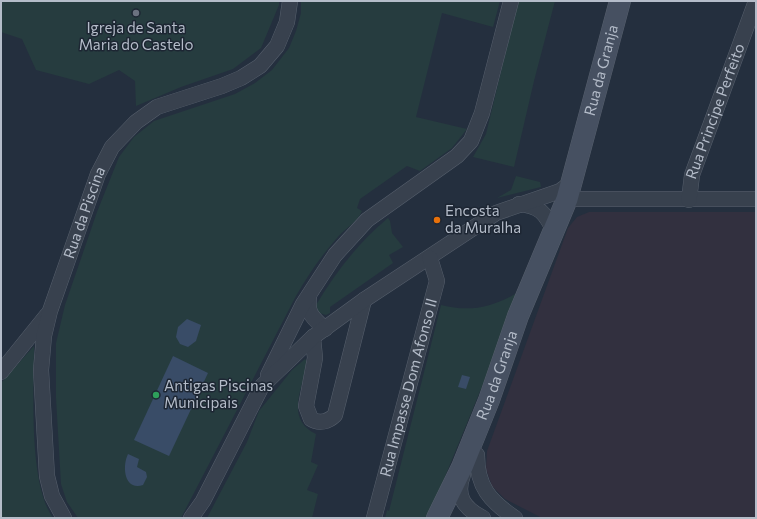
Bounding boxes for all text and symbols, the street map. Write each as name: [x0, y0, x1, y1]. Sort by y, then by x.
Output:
marker: Igreja de Santa Maria do Castelo: [131, 8, 141, 18]
place label: Igreja de Santa Maria do Castelo: [79, 18, 193, 53]
street label: Rua da Granja: [580, 23, 621, 118]
street label: Rua Principe Perfeito: [681, 41, 748, 181]
street label: Rua da Piscina: [59, 163, 108, 261]
place label: Encosta da Muralha: [445, 201, 521, 236]
marker: Encosta da Muralha: [432, 215, 442, 225]
street label: Rua Impasse Dom Afonso II: [375, 296, 440, 478]
street label: Rua da Granja: [472, 328, 520, 422]
place label: Antigas Piscinas Municipais: [164, 376, 273, 411]
marker: Antigas Piscinas Municipais: [151, 390, 161, 400]

